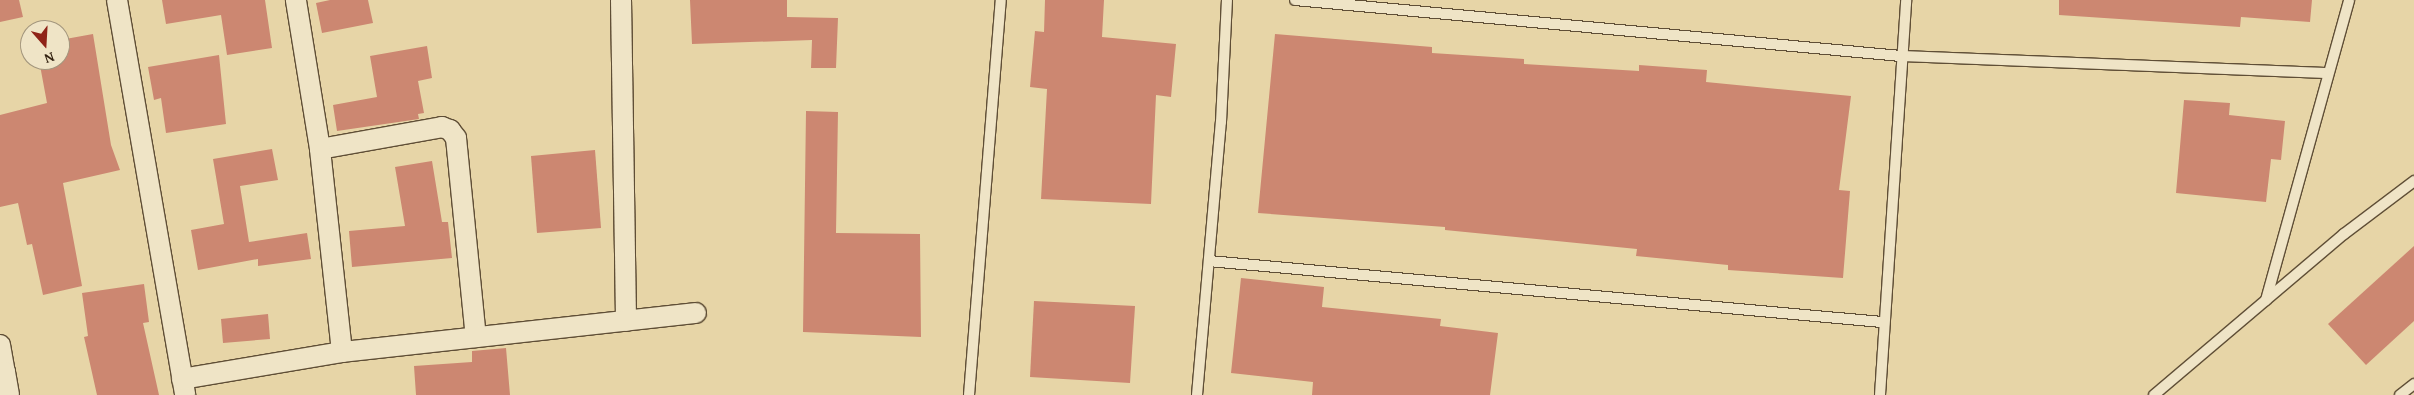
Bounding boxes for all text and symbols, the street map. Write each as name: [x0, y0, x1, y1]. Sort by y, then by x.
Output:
north arrow: [20, 20, 70, 70]
text: N: [42, 47, 57, 69]

